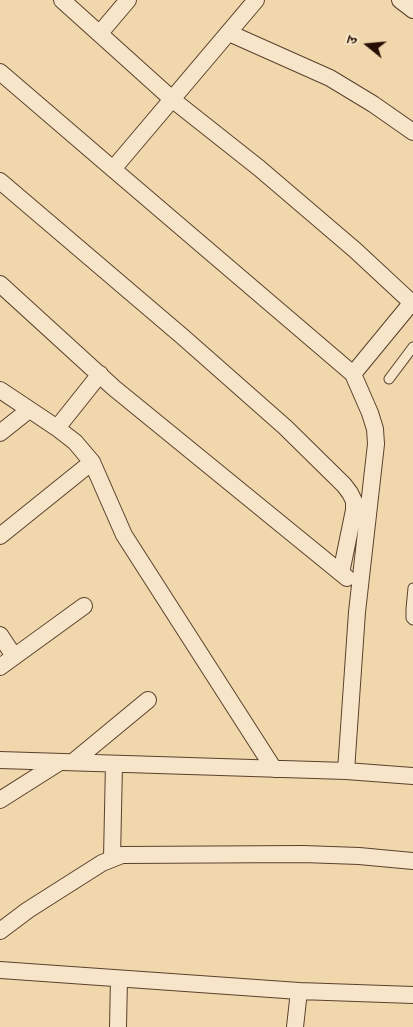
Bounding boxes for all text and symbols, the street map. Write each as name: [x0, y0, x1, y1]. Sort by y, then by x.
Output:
north arrow: [343, 20, 393, 70]
text: उ: [343, 34, 363, 47]

